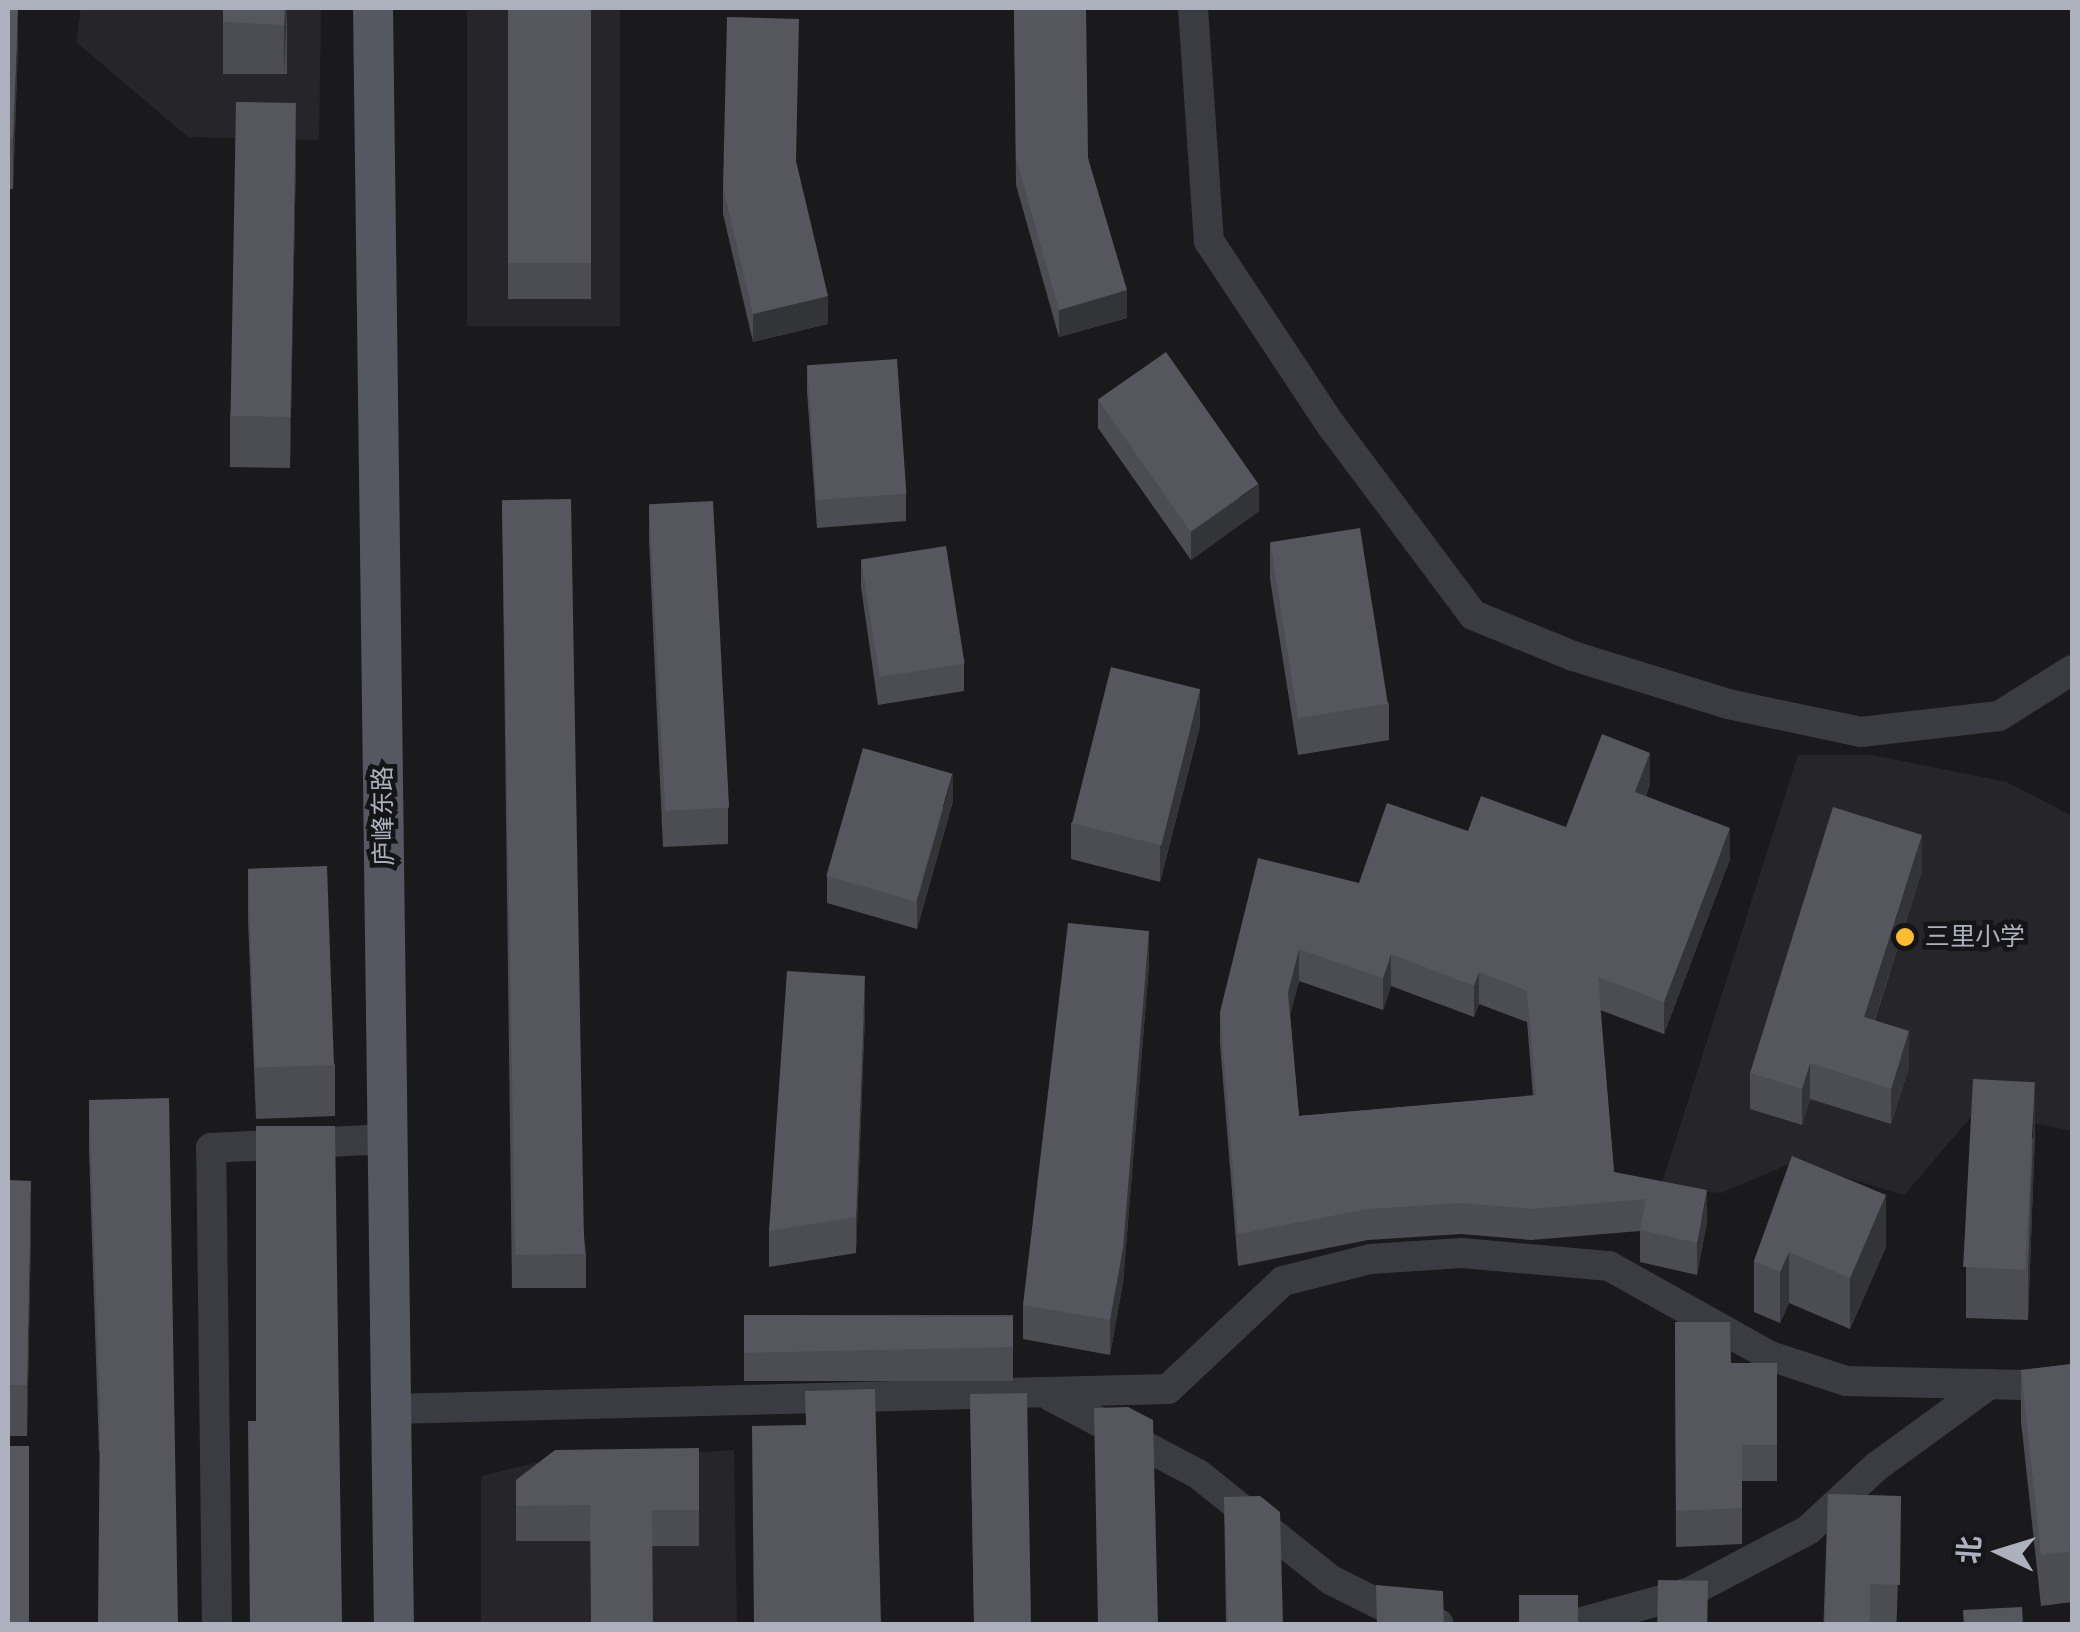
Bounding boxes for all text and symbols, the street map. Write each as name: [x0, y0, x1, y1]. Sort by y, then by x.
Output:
street label: 庐峰东路: [368, 766, 400, 866]
place label: 三里小学: [1925, 922, 2025, 952]
marker: 三里小学: [1894, 926, 1916, 948]
north arrow: [1950, 1502, 2050, 1602]
text: 北: [1952, 1535, 1987, 1565]

